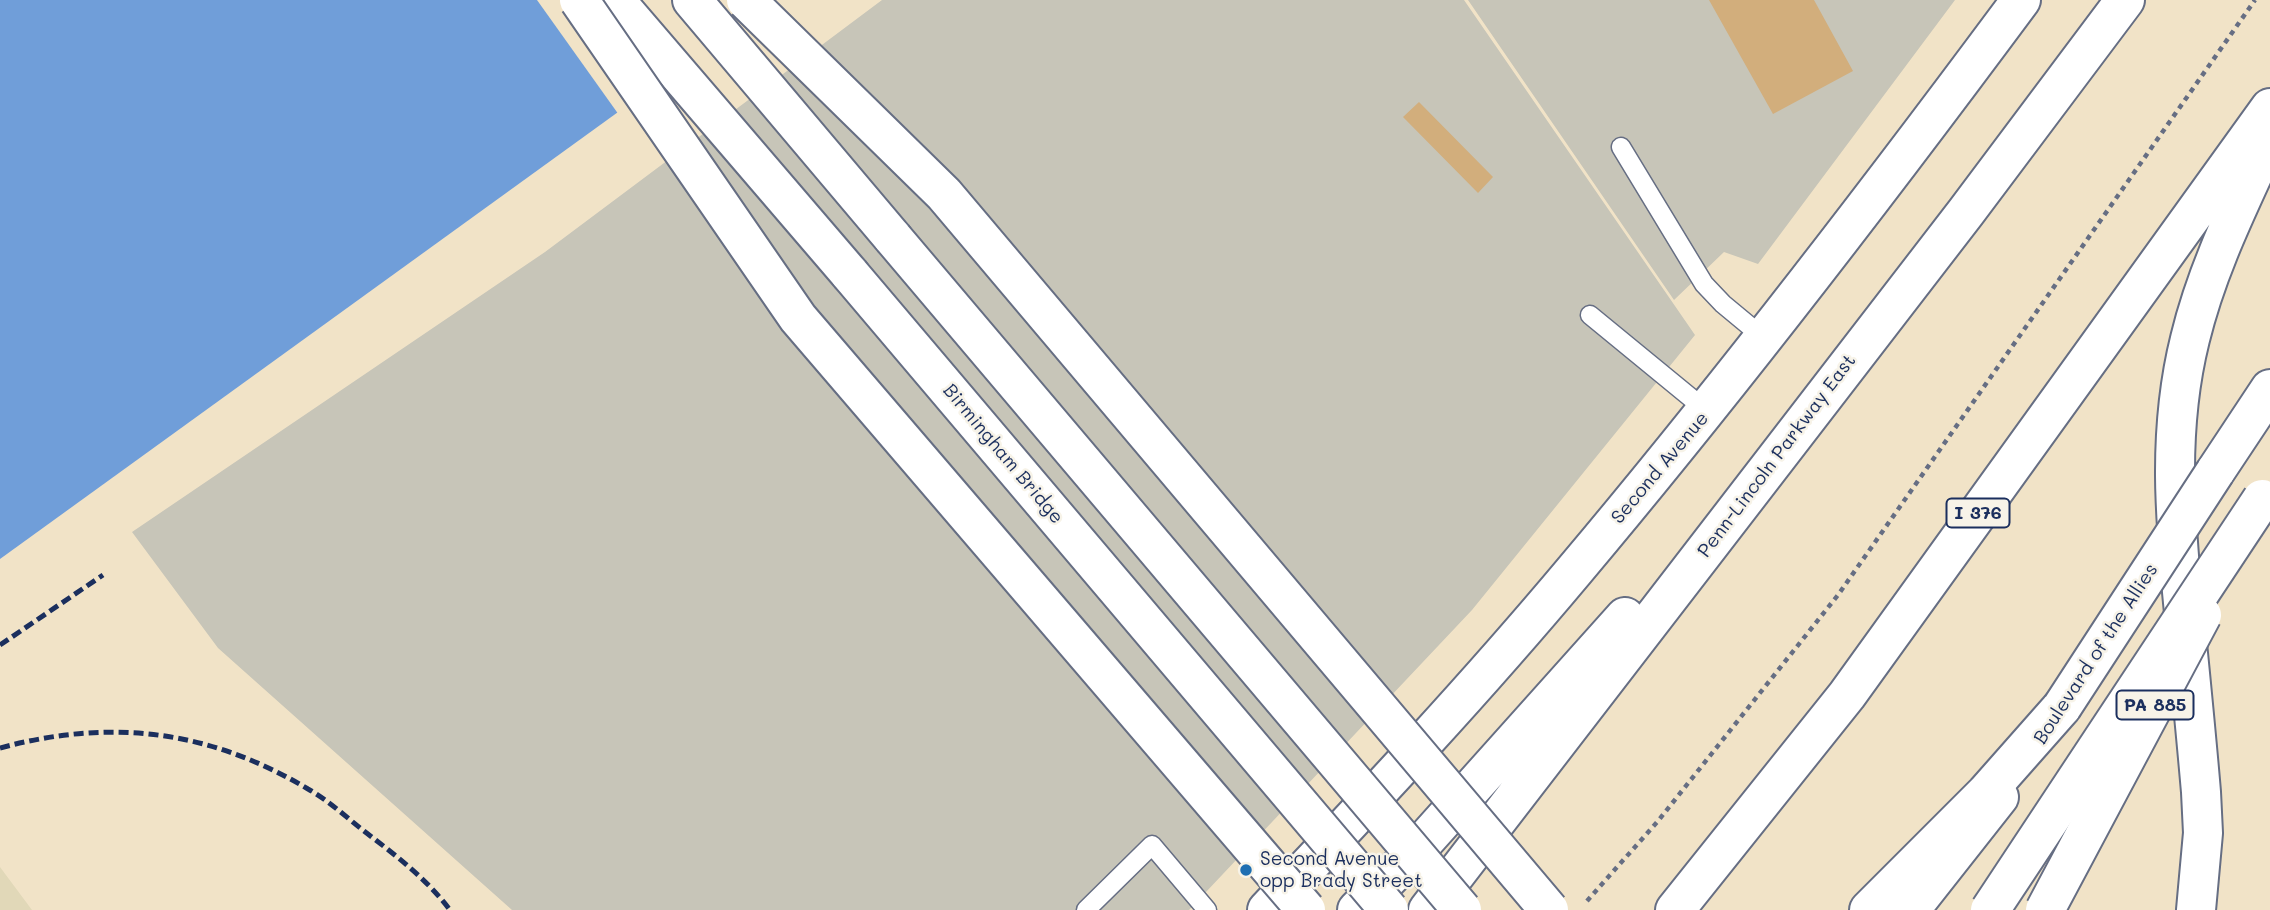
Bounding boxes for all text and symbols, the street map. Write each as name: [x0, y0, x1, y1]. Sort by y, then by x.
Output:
street label: Penn-Lincoln Parkway East: [1693, 350, 1861, 562]
street label: Birmingham Bridge: [938, 379, 1068, 529]
street label: Second Avenue: [1607, 407, 1713, 529]
road number: I 376: [1946, 499, 2010, 528]
street label: Boulevard of the Allies: [2029, 559, 2163, 749]
road number: PA 885: [2116, 690, 2194, 720]
place label: Second Avenue opp Brady Street: [1260, 848, 1422, 892]
marker: Second Avenue opp Brady Street: [1238, 862, 1254, 878]

